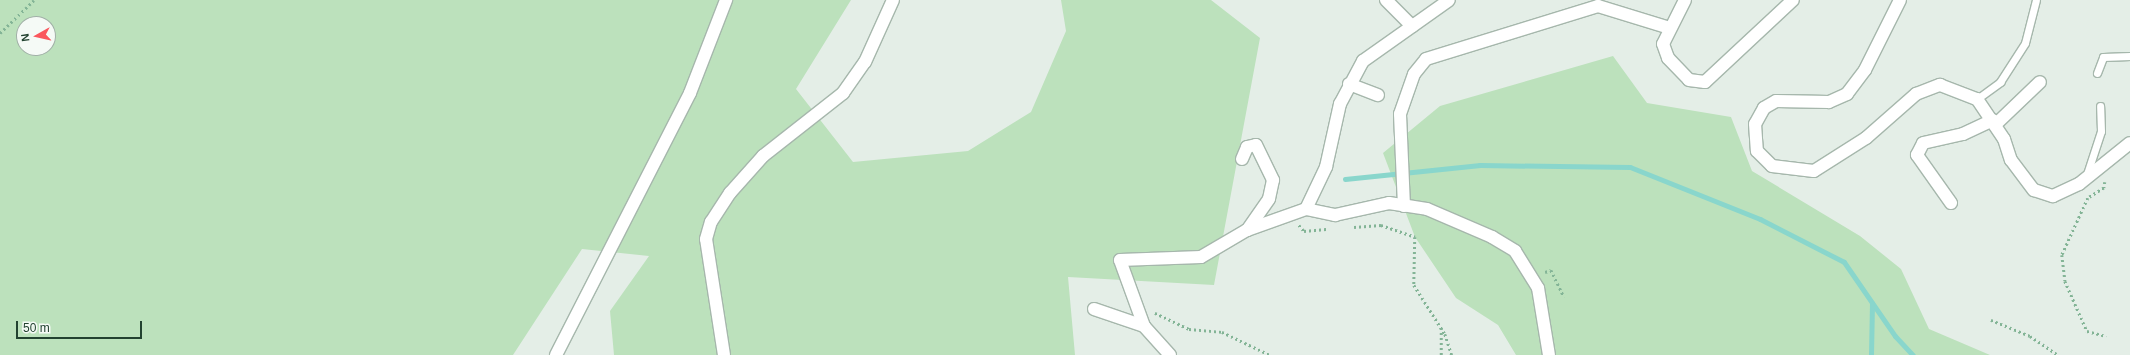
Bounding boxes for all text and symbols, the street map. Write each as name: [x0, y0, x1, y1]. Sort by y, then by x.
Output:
north arrow: [16, 16, 56, 56]
text: N: [19, 33, 32, 42]
scale bar: [18, 313, 144, 339]
text: 50 m: [23, 321, 50, 335]

